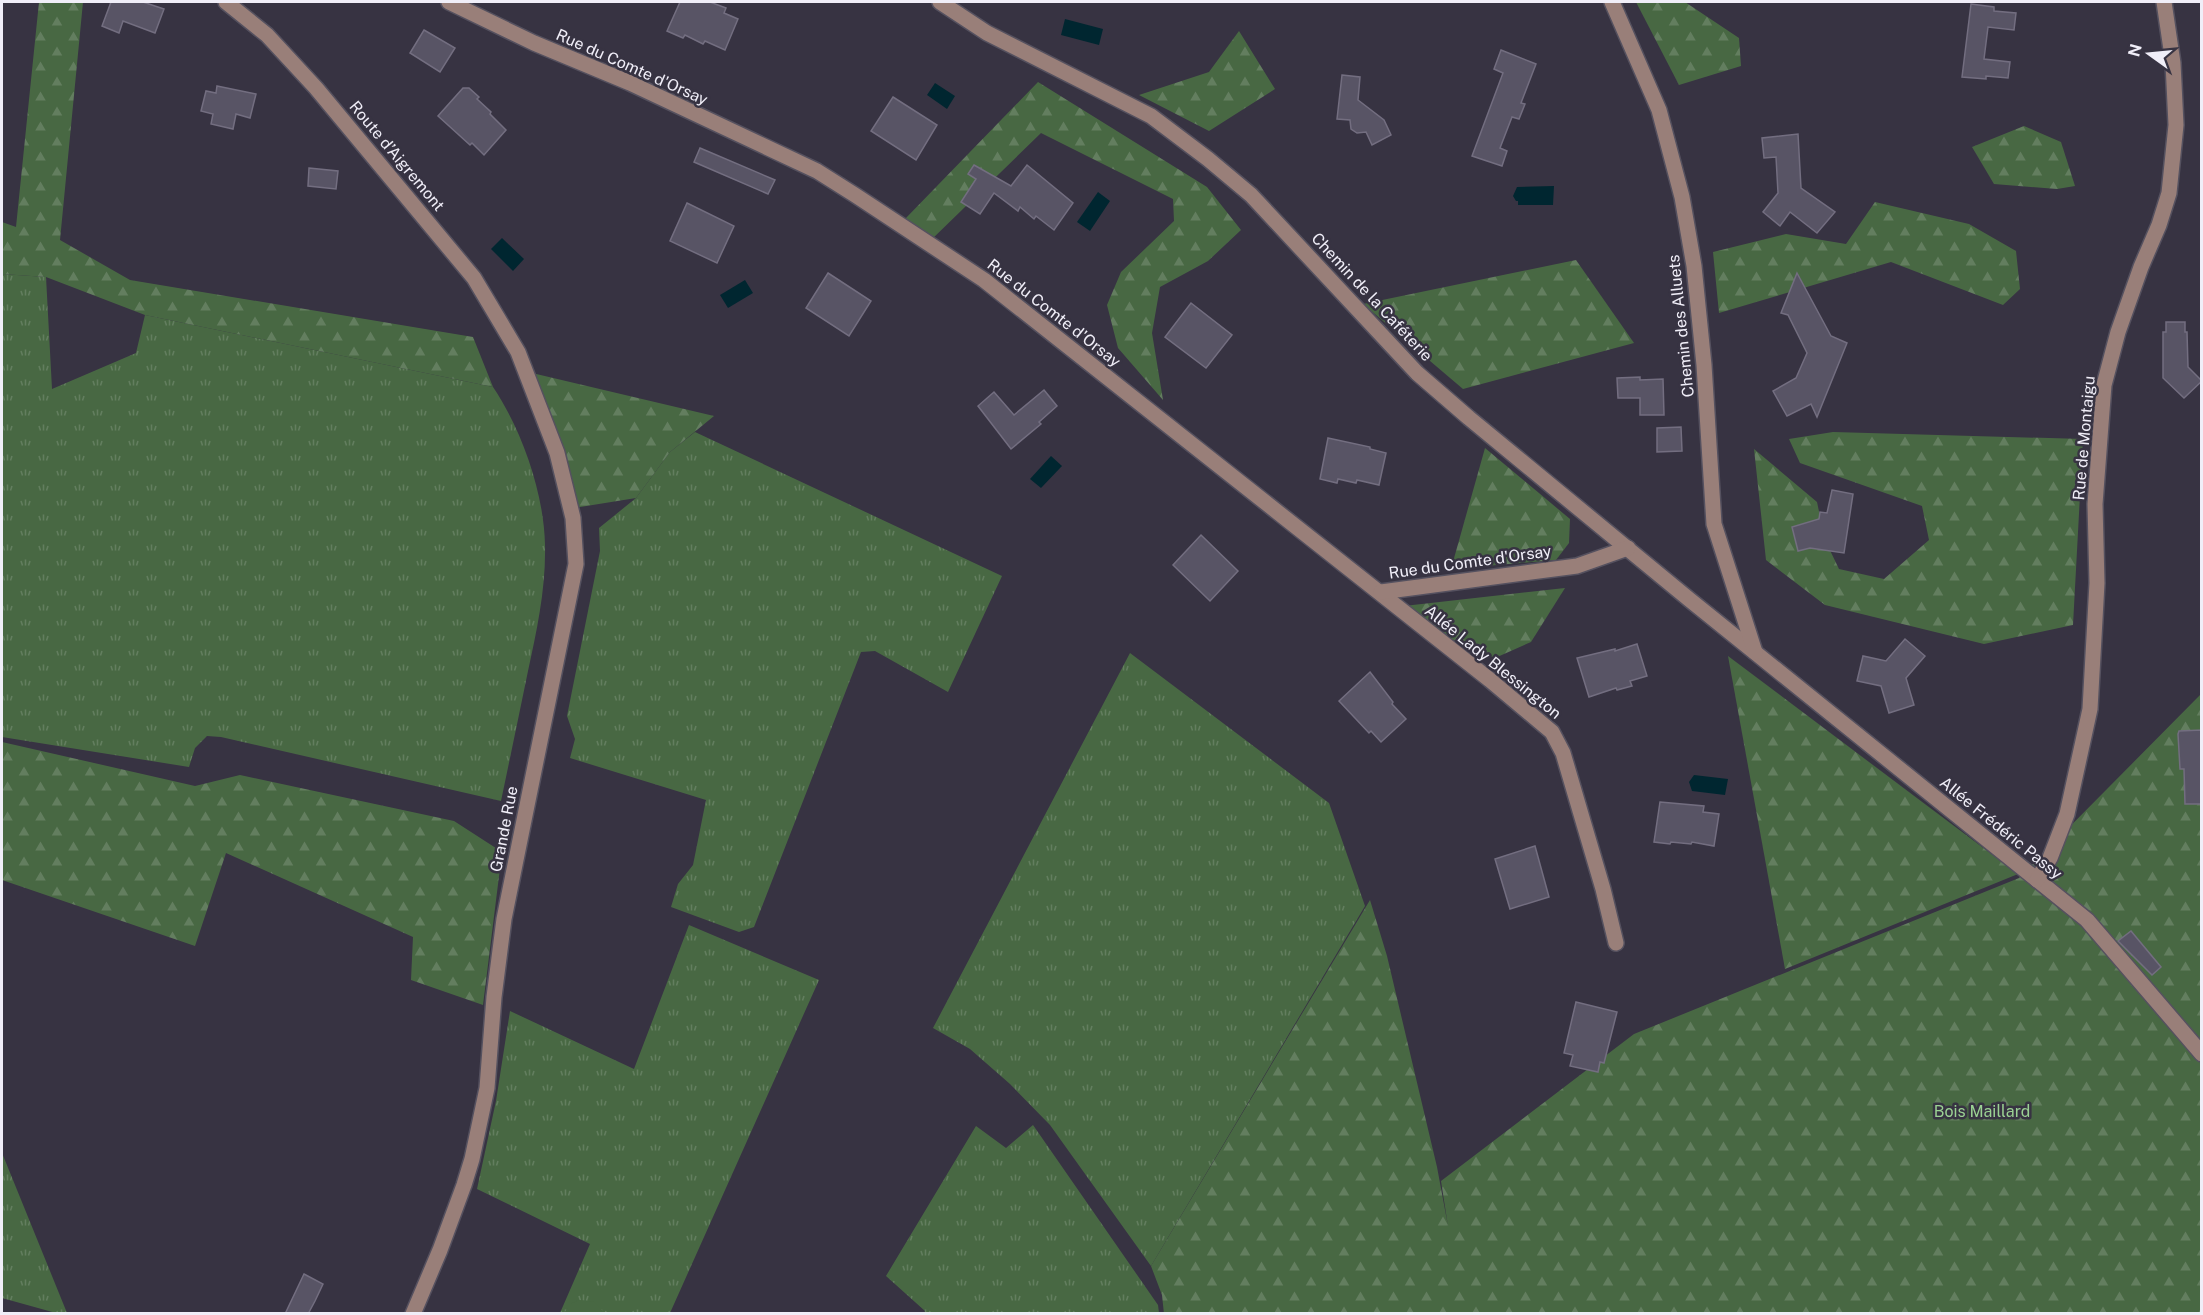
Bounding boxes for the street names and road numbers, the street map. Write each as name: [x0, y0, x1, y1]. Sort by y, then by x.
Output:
street label: Rue du Comte d'Orsay: [553, 25, 711, 109]
street label: Route d’Aigremont: [346, 97, 448, 215]
street label: Chemin de la Caféterie: [1307, 229, 1437, 365]
street label: Chemin des Alluets: [1664, 254, 1698, 398]
street label: Rue du Comte d'Orsay: [984, 255, 1125, 371]
street label: Rue de Montaigu: [2069, 375, 2099, 501]
street label: Rue du Comte d'Orsay: [1387, 541, 1553, 583]
street label: Allée Lady Blessington: [1421, 601, 1565, 723]
street label: Allée Frédéric Passy: [1936, 773, 2066, 883]
street label: Grande Rue: [486, 784, 522, 874]

